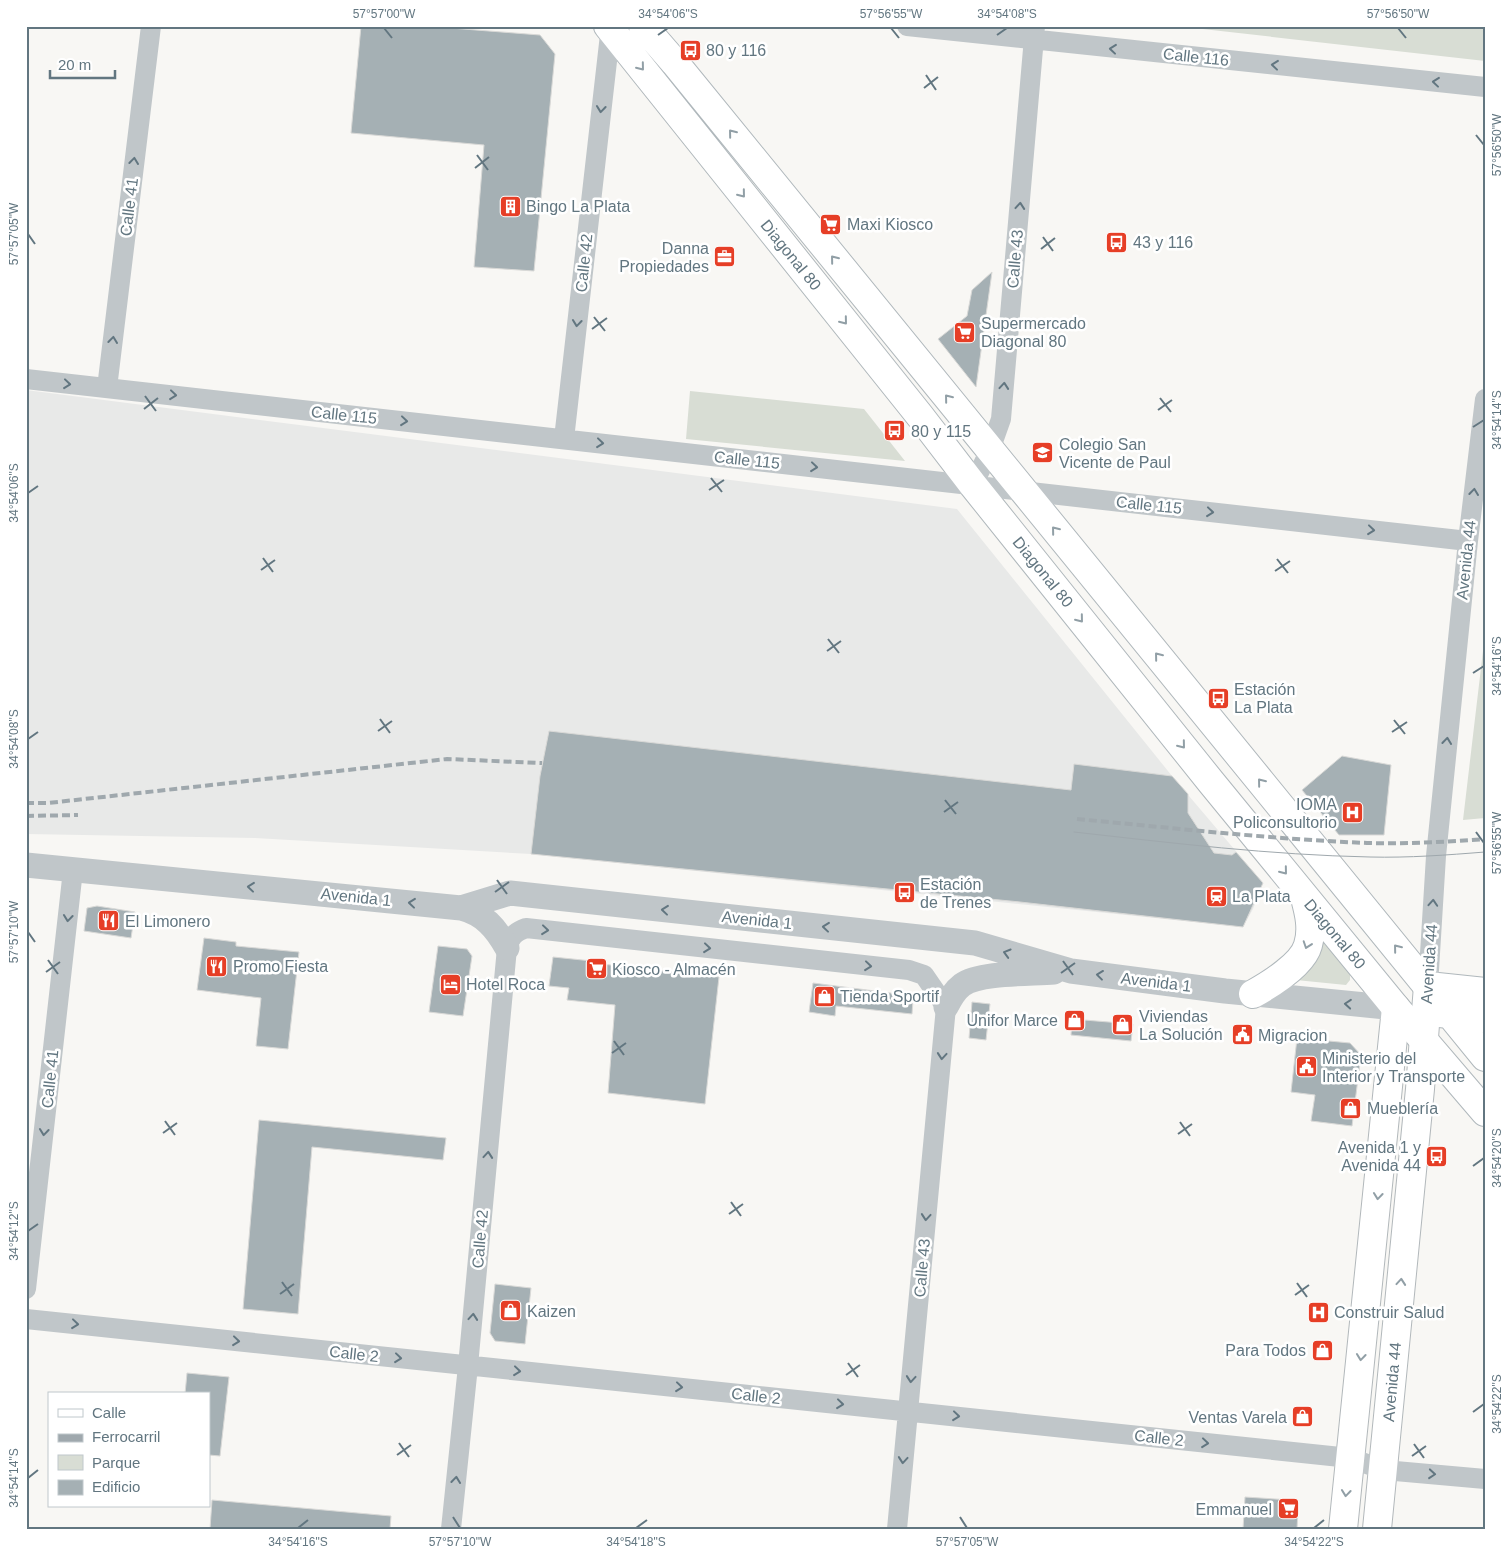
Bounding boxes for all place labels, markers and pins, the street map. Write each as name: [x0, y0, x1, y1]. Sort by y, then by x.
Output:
bus stop icon: 80 y 116: [678, 38, 702, 62]
place label: 80 y 116: [706, 42, 766, 59]
building icon: Bingo La Plata: [498, 194, 522, 218]
place label: Bingo La Plata: [526, 198, 630, 215]
supermarket icon: Maxi Kiosco: [819, 212, 843, 236]
place label: Maxi Kiosco: [847, 216, 933, 233]
bus stop icon: 43 y 116: [1105, 230, 1129, 254]
place label: 43 y 116: [1133, 234, 1193, 251]
place label: Danna Propiedades: [619, 240, 709, 275]
office icon: Danna Propiedades: [713, 245, 737, 269]
place label: Supermercado Diagonal 80: [981, 315, 1086, 350]
supermarket icon: Supermercado Diagonal 80: [953, 320, 977, 344]
bus stop icon: 80 y 115: [883, 419, 907, 443]
place label: 80 y 115: [911, 423, 971, 440]
place label: Colegio San Vicente de Paul: [1059, 436, 1171, 471]
school or university icon: Colegio San Vicente de Paul: [1031, 441, 1055, 465]
place label: Estación La Plata: [1234, 681, 1295, 716]
bus stop icon: Estación La Plata: [1206, 686, 1230, 710]
place label: IOMA Policonsultorio: [1233, 796, 1337, 831]
hospital icon: IOMA Policonsultorio: [1341, 801, 1365, 825]
place label: Estación de Trenes: [920, 876, 991, 911]
bus stop icon: Estación de Trenes: [892, 881, 916, 905]
station icon: La Plata: [1204, 884, 1228, 908]
place label: La Plata: [1232, 888, 1291, 905]
restaurant icon: El Limonero: [97, 909, 121, 933]
place label: El Limonero: [125, 913, 210, 930]
restaurant icon: Promo Fiesta: [205, 954, 229, 978]
supermarket icon: Kiosco - Almacén: [584, 957, 608, 981]
place label: Promo Fiesta: [233, 958, 328, 975]
place label: Kiosco - Almacén: [612, 961, 736, 978]
hotel icon: Hotel Roca: [438, 972, 462, 996]
place label: Hotel Roca: [466, 976, 545, 993]
shop icon: Tienda Sportif: [812, 984, 836, 1008]
place label: Tienda Sportif: [840, 988, 940, 1005]
shop icon: Unifor Marce: [1062, 1008, 1086, 1032]
place label: Viviendas La Solución: [1139, 1008, 1223, 1043]
place label: Unifor Marce: [966, 1012, 1058, 1029]
shop icon: Viviendas La Solución: [1111, 1013, 1135, 1037]
public building icon: Migracion: [1230, 1023, 1254, 1047]
place label: Migracion: [1258, 1027, 1327, 1044]
place label: Ministerio del Interior y Transporte: [1322, 1050, 1465, 1085]
public building icon: Ministerio del Interior y Transporte: [1294, 1055, 1318, 1079]
shop icon: Mueblería: [1339, 1096, 1363, 1120]
place label: Mueblería: [1367, 1100, 1438, 1117]
place label: Avenida 1 y Avenida 44: [1338, 1139, 1421, 1174]
bus stop icon: Avenida 1 y Avenida 44: [1425, 1144, 1449, 1168]
shop icon: Kaizen: [499, 1299, 523, 1323]
hospital icon: Construir Salud: [1306, 1300, 1330, 1324]
place label: Kaizen: [527, 1303, 576, 1320]
place label: Construir Salud: [1334, 1304, 1444, 1321]
shop icon: Para Todos: [1310, 1338, 1334, 1362]
place label: Para Todos: [1225, 1342, 1306, 1359]
shop icon: Ventas Varela: [1291, 1405, 1315, 1429]
place label: Ventas Varela: [1189, 1409, 1287, 1426]
supermarket icon: Emmanuel: [1276, 1497, 1300, 1521]
place label: Emmanuel: [1196, 1501, 1272, 1518]

